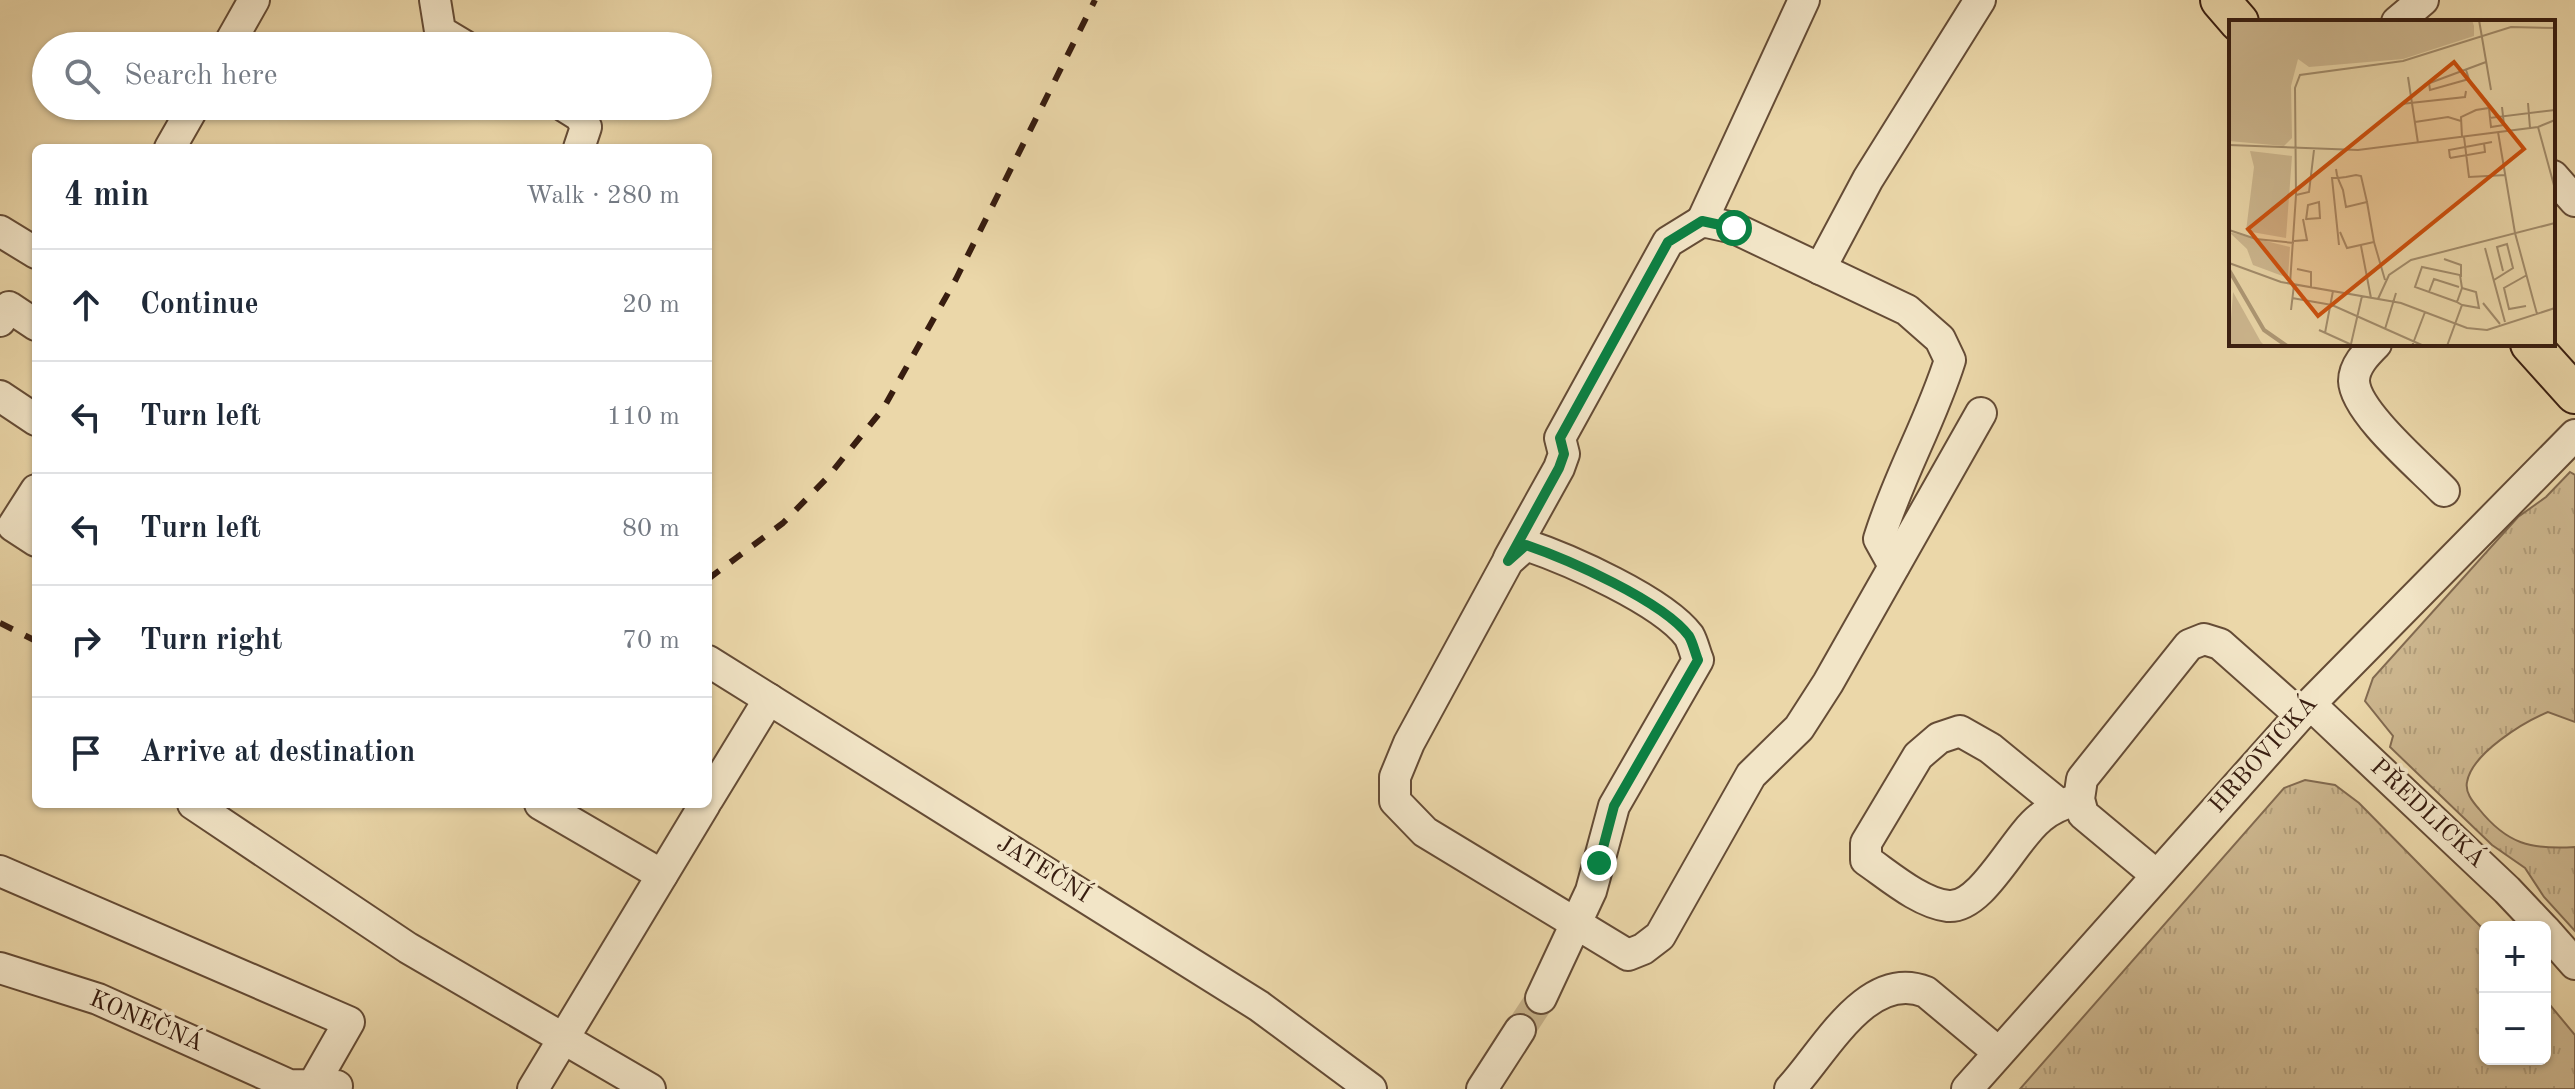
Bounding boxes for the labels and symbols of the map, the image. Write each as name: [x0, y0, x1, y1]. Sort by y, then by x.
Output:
inset map: [2229, 20, 2555, 346]
route start: [1716, 210, 1752, 246]
street label: HRBOVICKÁ: [2203, 689, 2322, 818]
street label: PŘEDLICKÁ: [2365, 752, 2492, 873]
street label: JATEČNÍ: [992, 828, 1097, 908]
route end: [1581, 845, 1617, 881]
street label: KONEČNÁ: [86, 983, 208, 1057]

